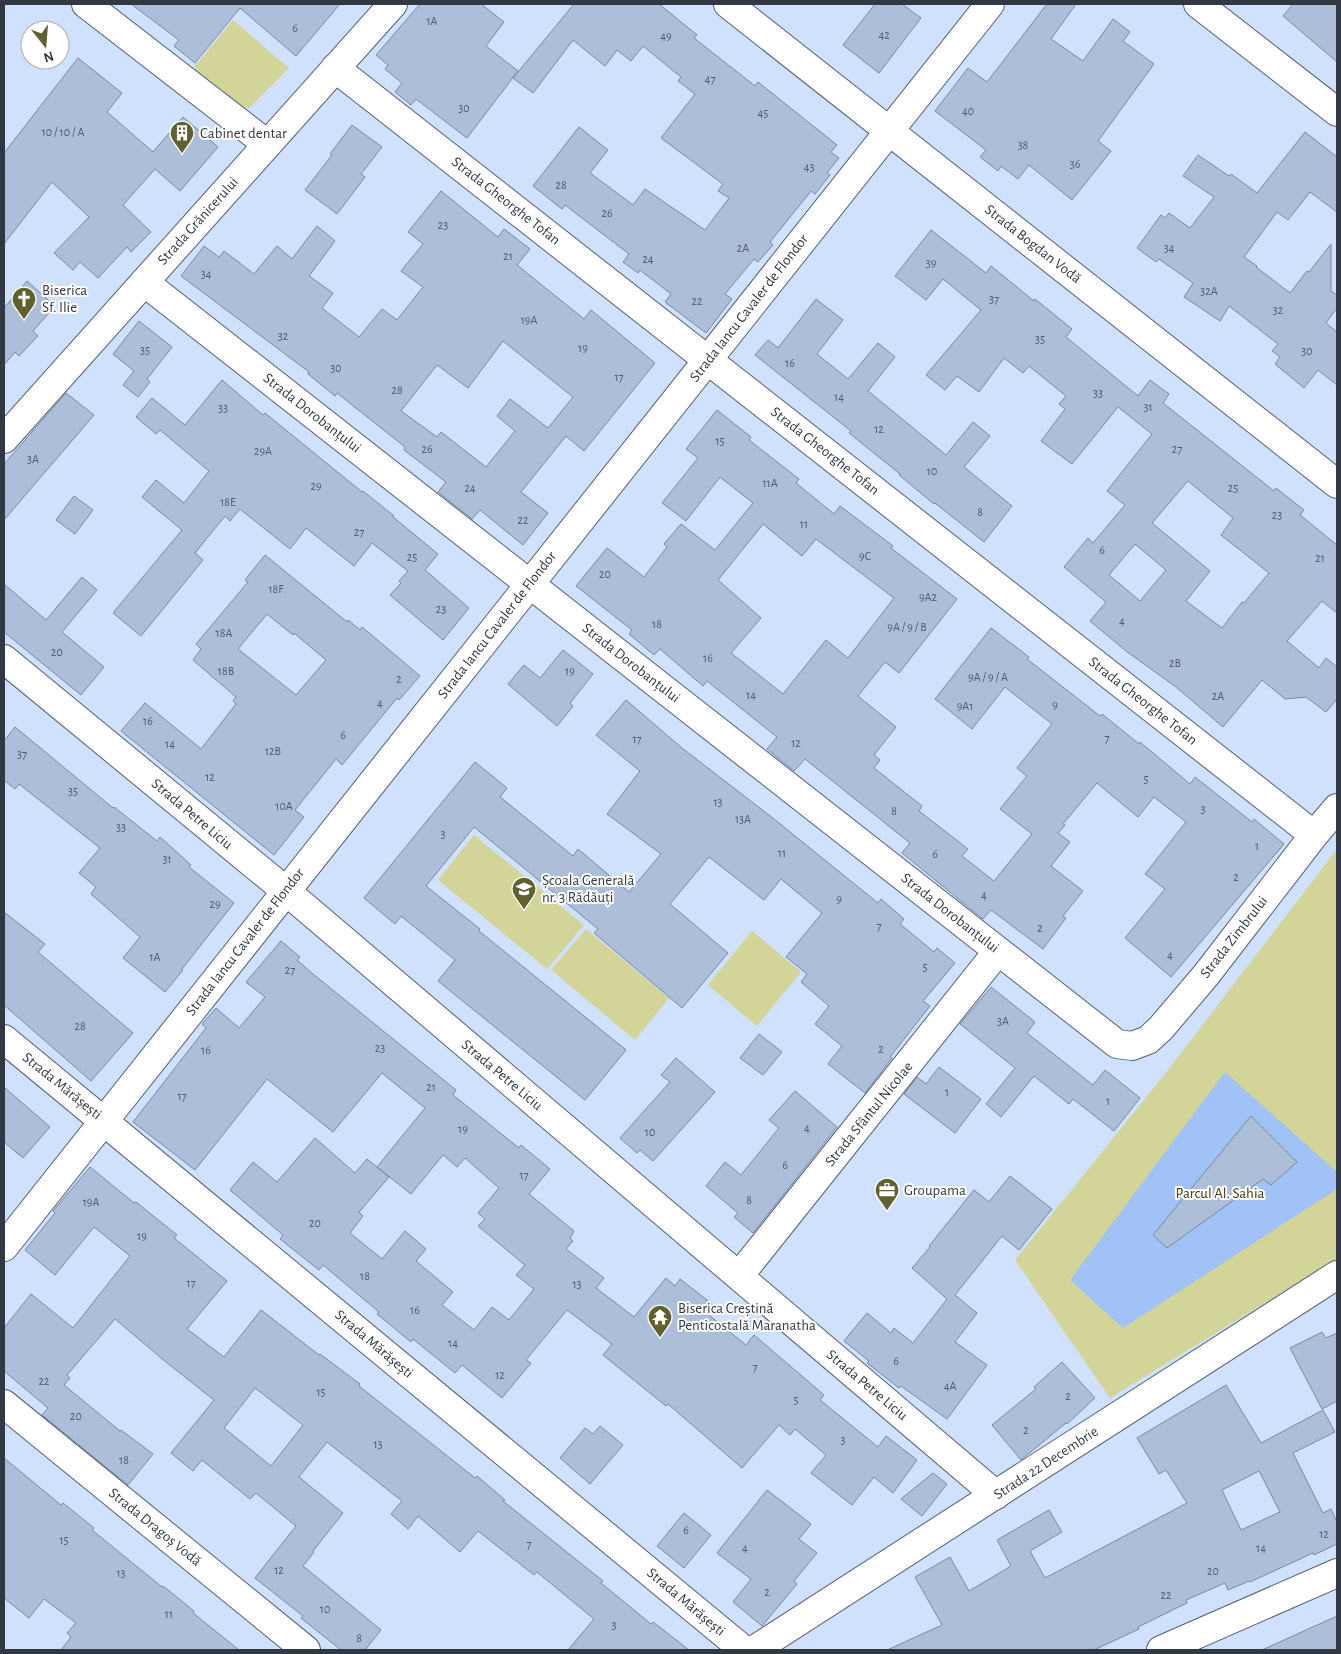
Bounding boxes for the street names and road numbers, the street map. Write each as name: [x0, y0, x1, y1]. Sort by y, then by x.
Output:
street label: Strada Gheorghe Tofan: [449, 154, 563, 248]
street label: Strada Grănicerului: [155, 174, 241, 268]
street label: Strada Bogdan Vodă: [982, 202, 1084, 286]
street label: Strada Iancu Cavaler de Flondor: [687, 231, 811, 385]
street label: Strada Dorobanțului: [260, 370, 364, 456]
street label: Strada Gheorghe Tofan: [768, 404, 882, 498]
street label: Strada Iancu Cavaler de Flondor: [435, 548, 559, 702]
street label: Strada Dorobanțului: [579, 620, 683, 706]
street label: Strada Gheorghe Tofan: [1086, 654, 1200, 748]
street label: Strada Petre Liciu: [149, 776, 236, 852]
street label: Strada Iancu Cavaler de Flondor: [183, 865, 307, 1019]
street label: Strada Dorobanțului: [898, 870, 1002, 956]
street label: Strada Zimbrului: [1198, 893, 1270, 981]
street label: Strada Petre Liciu: [459, 1037, 546, 1113]
street label: Strada Mărășești: [19, 1050, 104, 1123]
street label: Strada Sfântul Nicolae: [822, 1059, 916, 1169]
street label: Strada Mărășești: [331, 1307, 416, 1382]
street label: Strada Petre Liciu: [824, 1347, 911, 1423]
street label: Strada 22 Decembrie: [991, 1424, 1101, 1502]
street label: Strada Dragoș Vodă: [105, 1485, 204, 1570]
street label: Strada Mărășești: [643, 1565, 728, 1640]

